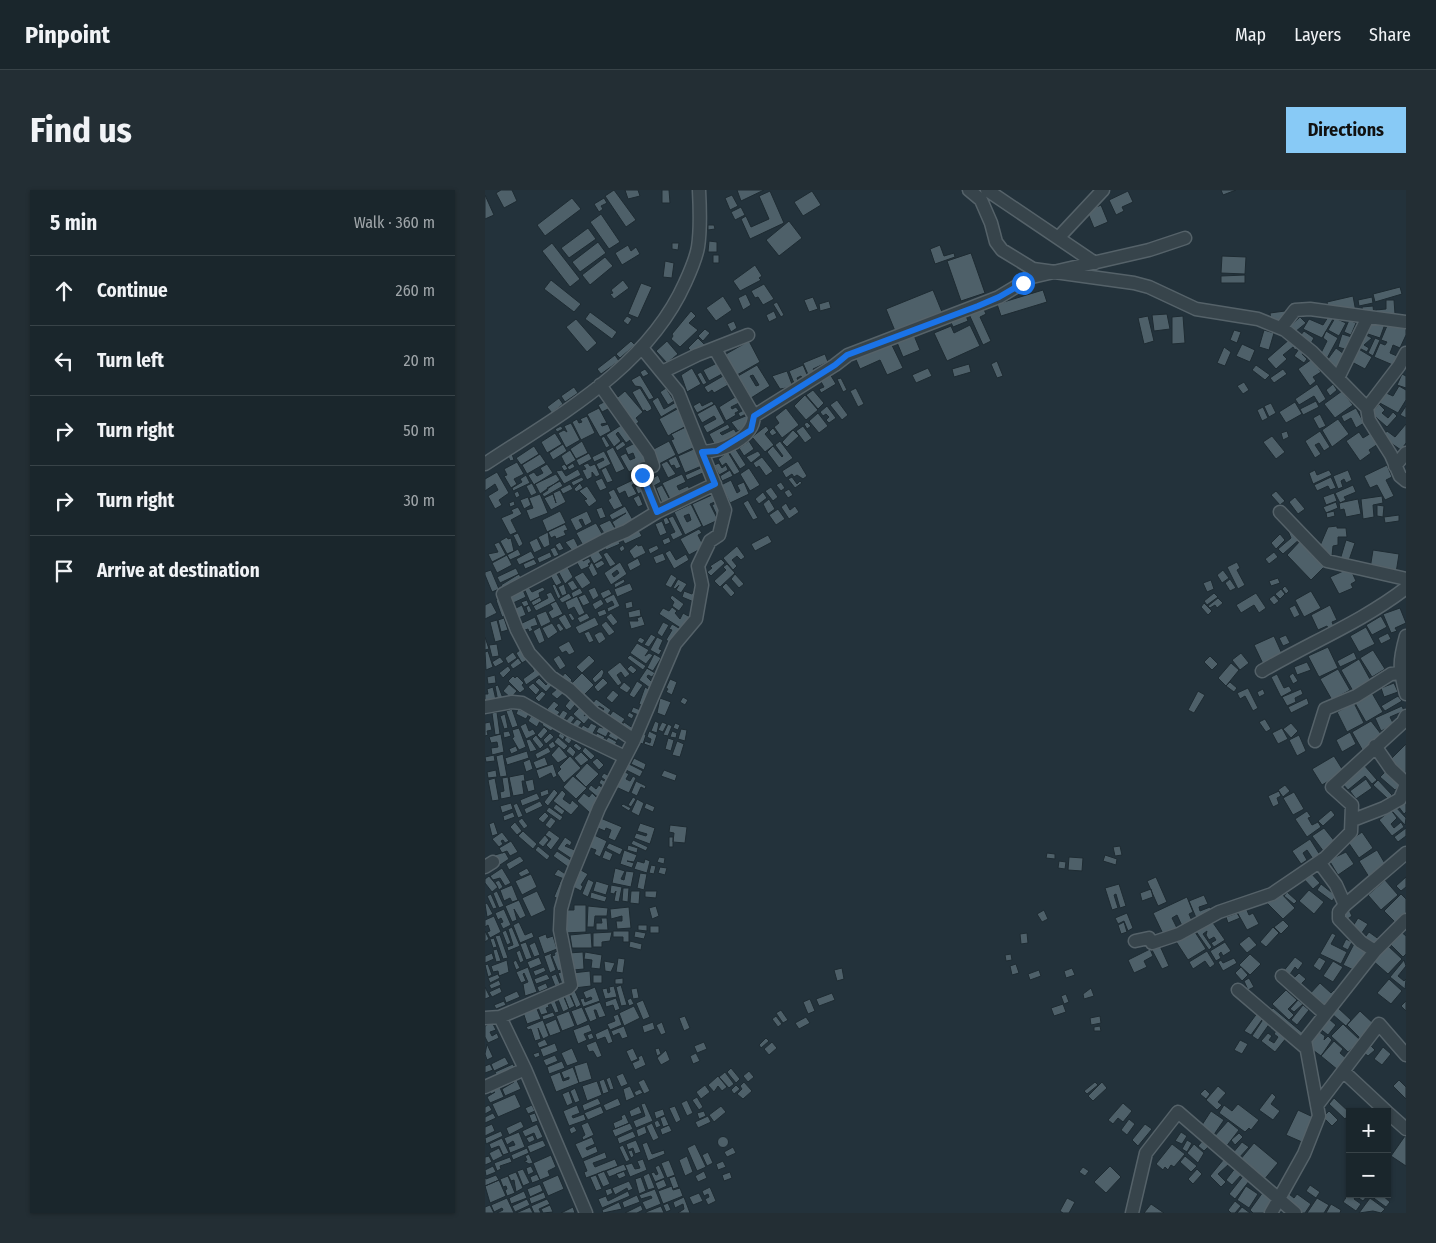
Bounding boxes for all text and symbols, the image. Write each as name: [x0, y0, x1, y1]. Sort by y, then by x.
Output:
text: Pinpoint: [25, 21, 110, 49]
text: Map: [1235, 24, 1266, 46]
text: Layers: [1294, 24, 1341, 46]
text: Share: [1369, 24, 1411, 46]
button: Directions: [1286, 107, 1406, 153]
text: Find us: [30, 109, 132, 151]
text: 5 min: [50, 210, 97, 236]
text: Walk · 360 m: [354, 213, 435, 232]
route start: [1012, 272, 1035, 295]
icon: ahead: [50, 277, 78, 305]
text: Continue: [97, 279, 168, 302]
text: 260 m: [396, 281, 435, 300]
icon: left: [50, 347, 78, 375]
text: Turn left: [97, 349, 164, 372]
text: 20 m: [404, 351, 435, 370]
icon: right: [50, 417, 78, 445]
text: Turn right: [97, 419, 174, 442]
text: 50 m: [403, 421, 435, 440]
route end: [631, 464, 654, 487]
icon: right: [50, 487, 78, 515]
text: Turn right: [97, 489, 174, 512]
text: 30 m: [403, 491, 435, 510]
icon: arrive: [50, 557, 78, 585]
text: Arrive at destination: [97, 559, 260, 582]
map controls: [1346, 1108, 1391, 1198]
button: +: [1346, 1108, 1391, 1153]
button: −: [1346, 1153, 1391, 1198]

